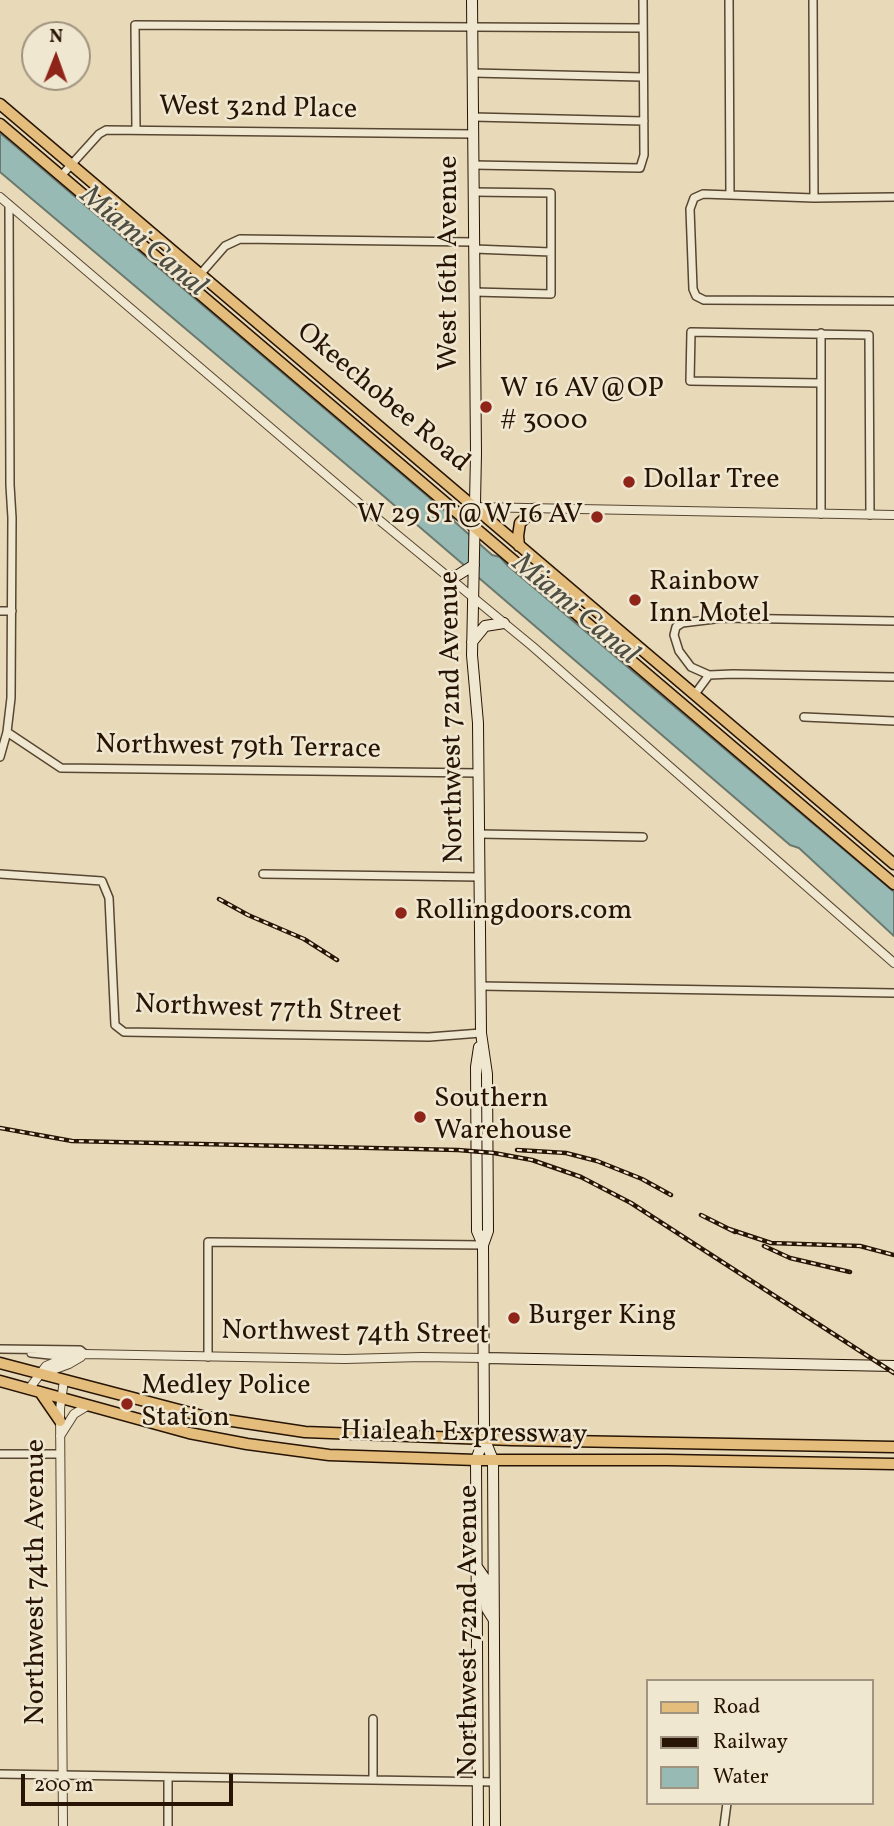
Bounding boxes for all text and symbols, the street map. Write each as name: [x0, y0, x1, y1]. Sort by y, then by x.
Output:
north arrow: [21, 21, 91, 91]
text: N: [49, 24, 63, 50]
street label: West 32nd Place: [159, 91, 357, 129]
street label: West 16th Avenue: [434, 155, 468, 371]
water label: Miami Canal: [71, 180, 213, 306]
street label: Okeechobee Road: [289, 317, 475, 481]
place label: W 16 AV@OP # 3000: [500, 374, 664, 440]
marker: W 16 AV@OP # 3000: [478, 399, 494, 415]
place label: Dollar Tree: [643, 465, 780, 499]
marker: Dollar Tree: [621, 474, 637, 490]
place label: W 29 ST@W 16 AV: [357, 500, 583, 534]
marker: W 29 ST@W 16 AV: [589, 509, 605, 525]
water label: Miami Canal: [503, 548, 645, 674]
place label: Rainbow Inn Motel: [649, 567, 770, 633]
street label: Northwest 72nd Avenue: [435, 570, 473, 864]
marker: Rainbow Inn Motel: [627, 592, 643, 608]
street label: Northwest 79th Terrace: [95, 730, 381, 768]
place label: Rollingdoors.com: [415, 896, 632, 930]
marker: Rollingdoors.com: [393, 905, 409, 921]
street label: Northwest 77th Street: [134, 990, 402, 1032]
place label: Southern Warehouse: [434, 1084, 572, 1150]
marker: Southern Warehouse: [412, 1109, 428, 1125]
place label: Burger King: [528, 1301, 676, 1335]
marker: Burger King: [506, 1310, 522, 1326]
street label: Northwest 74th Street: [221, 1316, 489, 1354]
place label: Medley Police Station: [141, 1371, 311, 1437]
marker: Medley Police Station: [119, 1396, 135, 1412]
street label: Hialeah Expressway: [340, 1416, 588, 1454]
street label: Northwest 74th Avenue: [21, 1439, 55, 1725]
street label: Northwest 72nd Avenue: [454, 1485, 488, 1777]
legend: [646, 1679, 873, 1805]
text: Road: [713, 1693, 760, 1722]
text: Railway: [713, 1728, 788, 1757]
scale bar: [24, 1759, 236, 1803]
text: Water: [713, 1763, 769, 1792]
text: 200 m: [34, 1771, 94, 1800]

